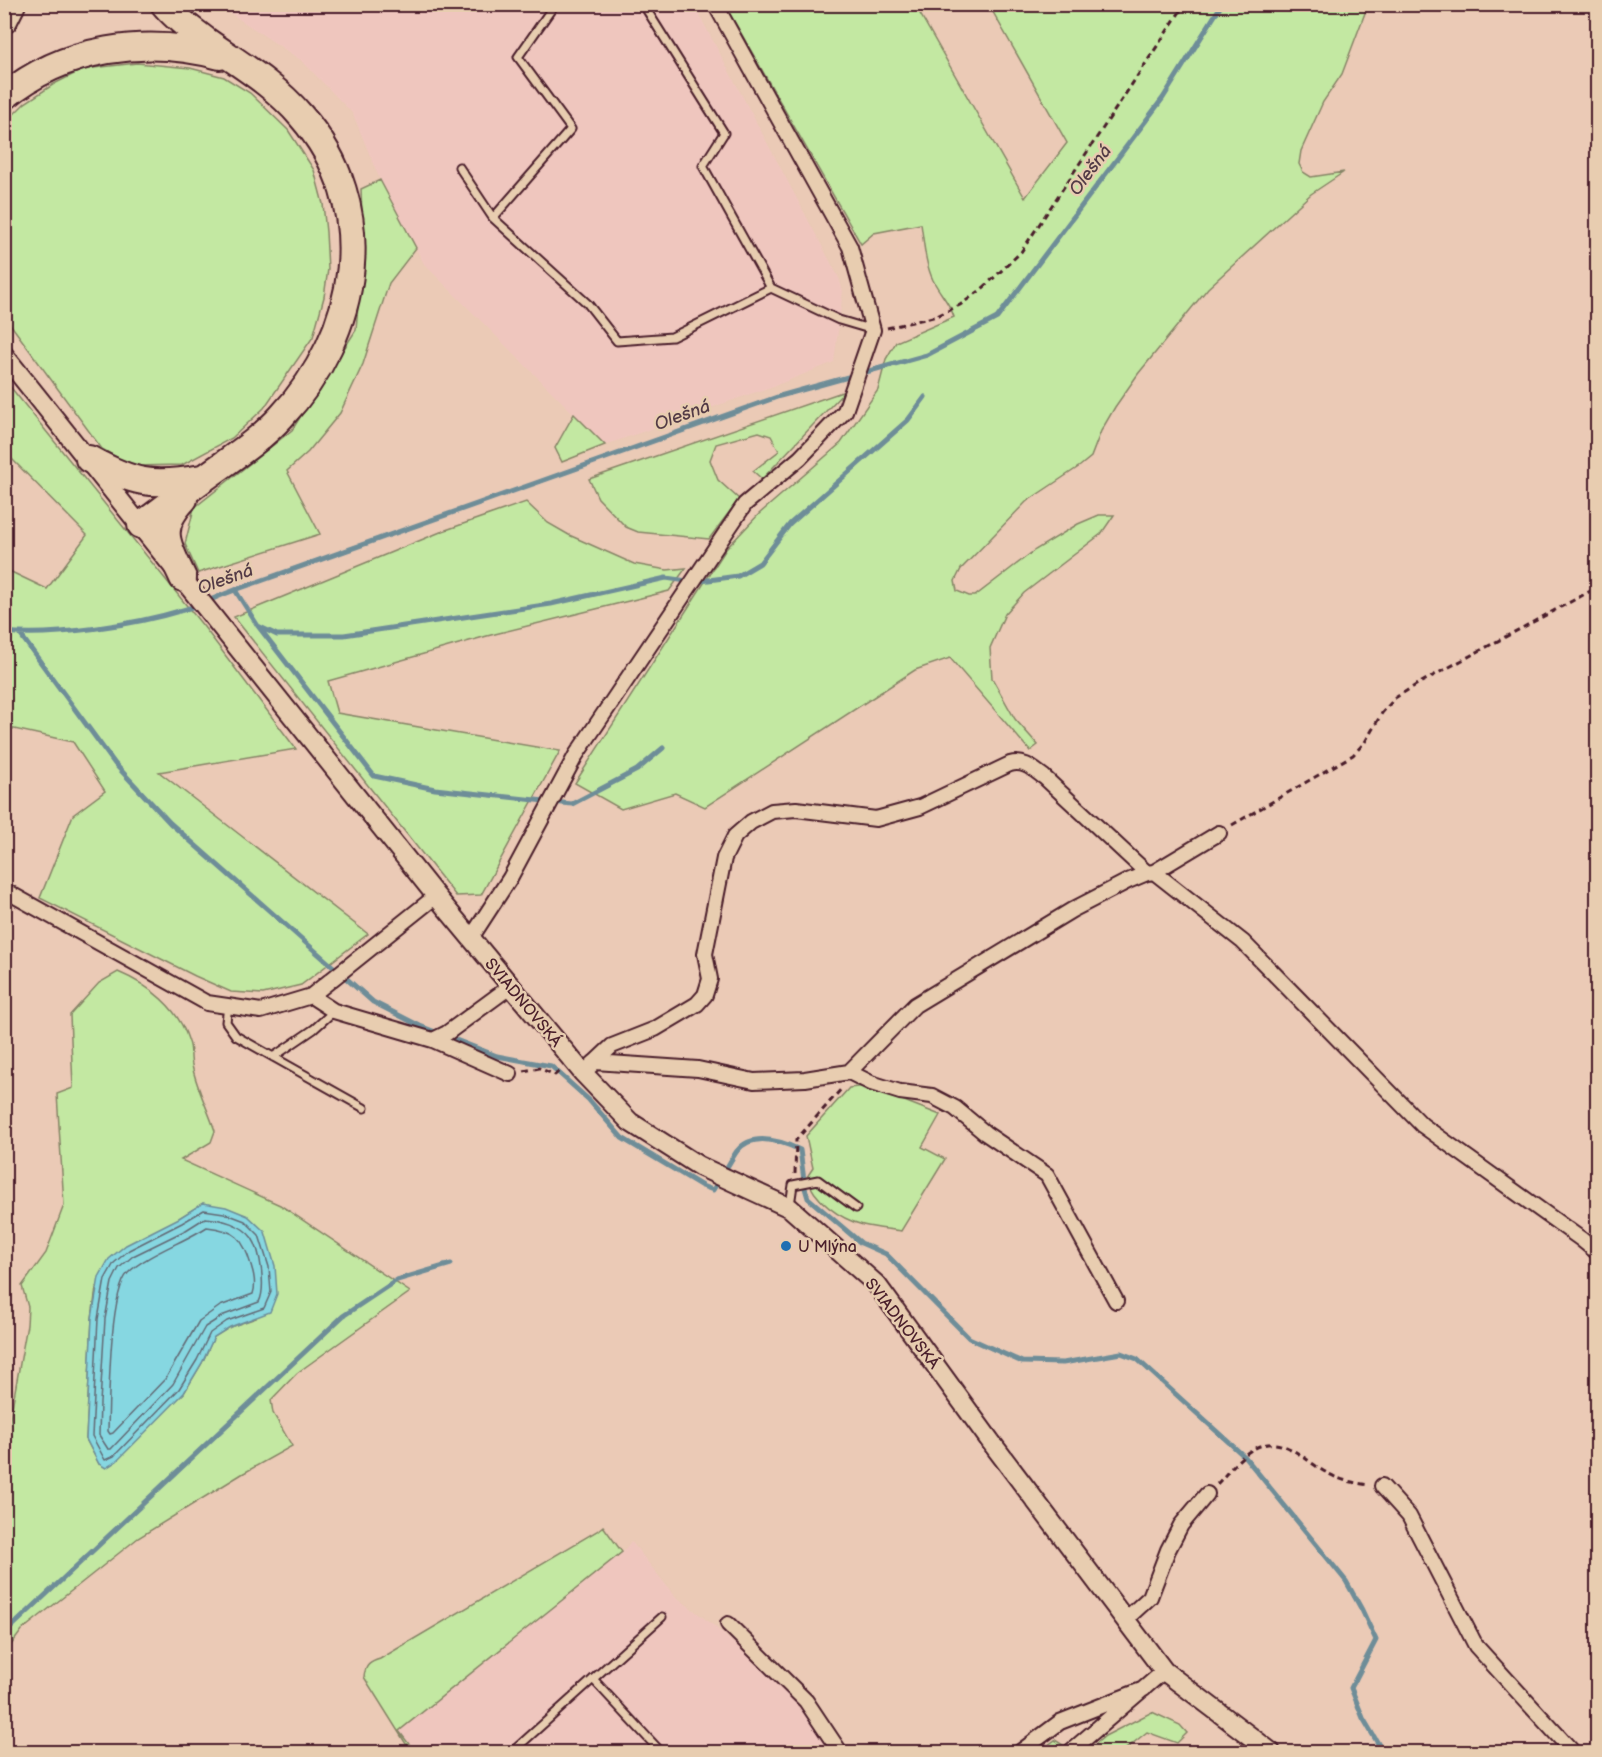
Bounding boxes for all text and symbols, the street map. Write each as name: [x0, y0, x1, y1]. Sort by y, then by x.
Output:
water label: Olešná: [1065, 141, 1116, 200]
water label: Olešná: [651, 396, 713, 435]
water label: Olešná: [194, 560, 256, 599]
street label: SVIADNOVSKÁ: [480, 954, 567, 1051]
place label: U Mlýna: [798, 1238, 857, 1257]
marker: U Mlýna: [779, 1239, 793, 1253]
street label: SVIADNOVSKÁ: [861, 1274, 945, 1373]

